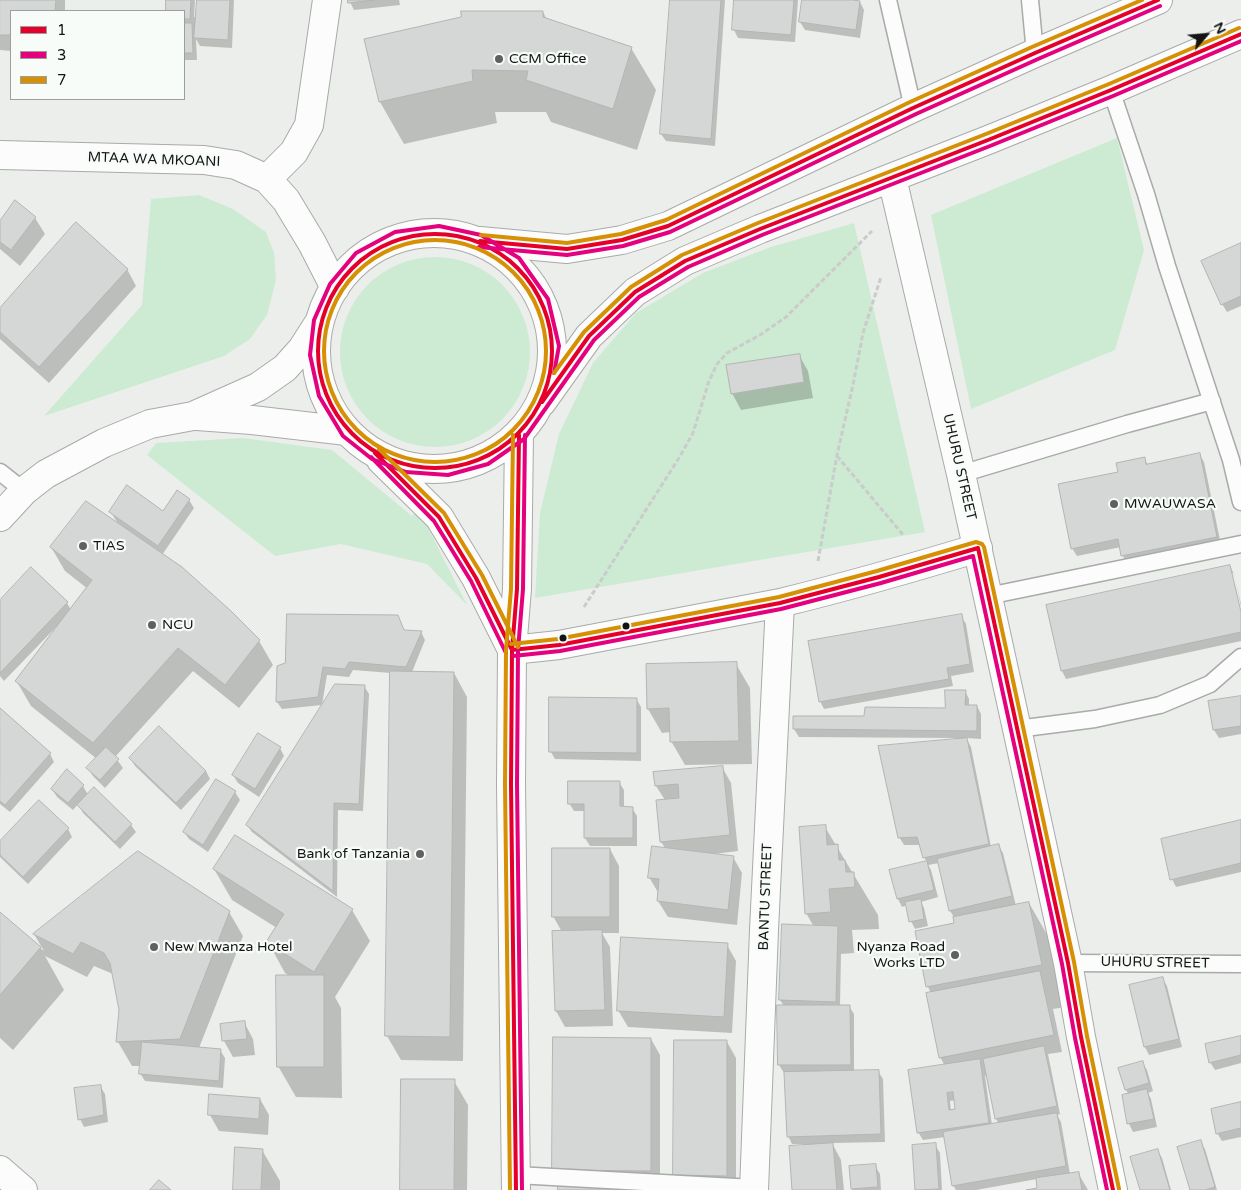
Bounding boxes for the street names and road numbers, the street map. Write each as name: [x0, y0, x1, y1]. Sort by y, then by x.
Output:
street label: MTAA WA MKOANI: [87, 149, 221, 171]
street label: UHURU STREET: [939, 412, 979, 522]
street label: BANTU STREET: [756, 843, 776, 951]
street label: UHURU STREET: [1100, 954, 1210, 972]

